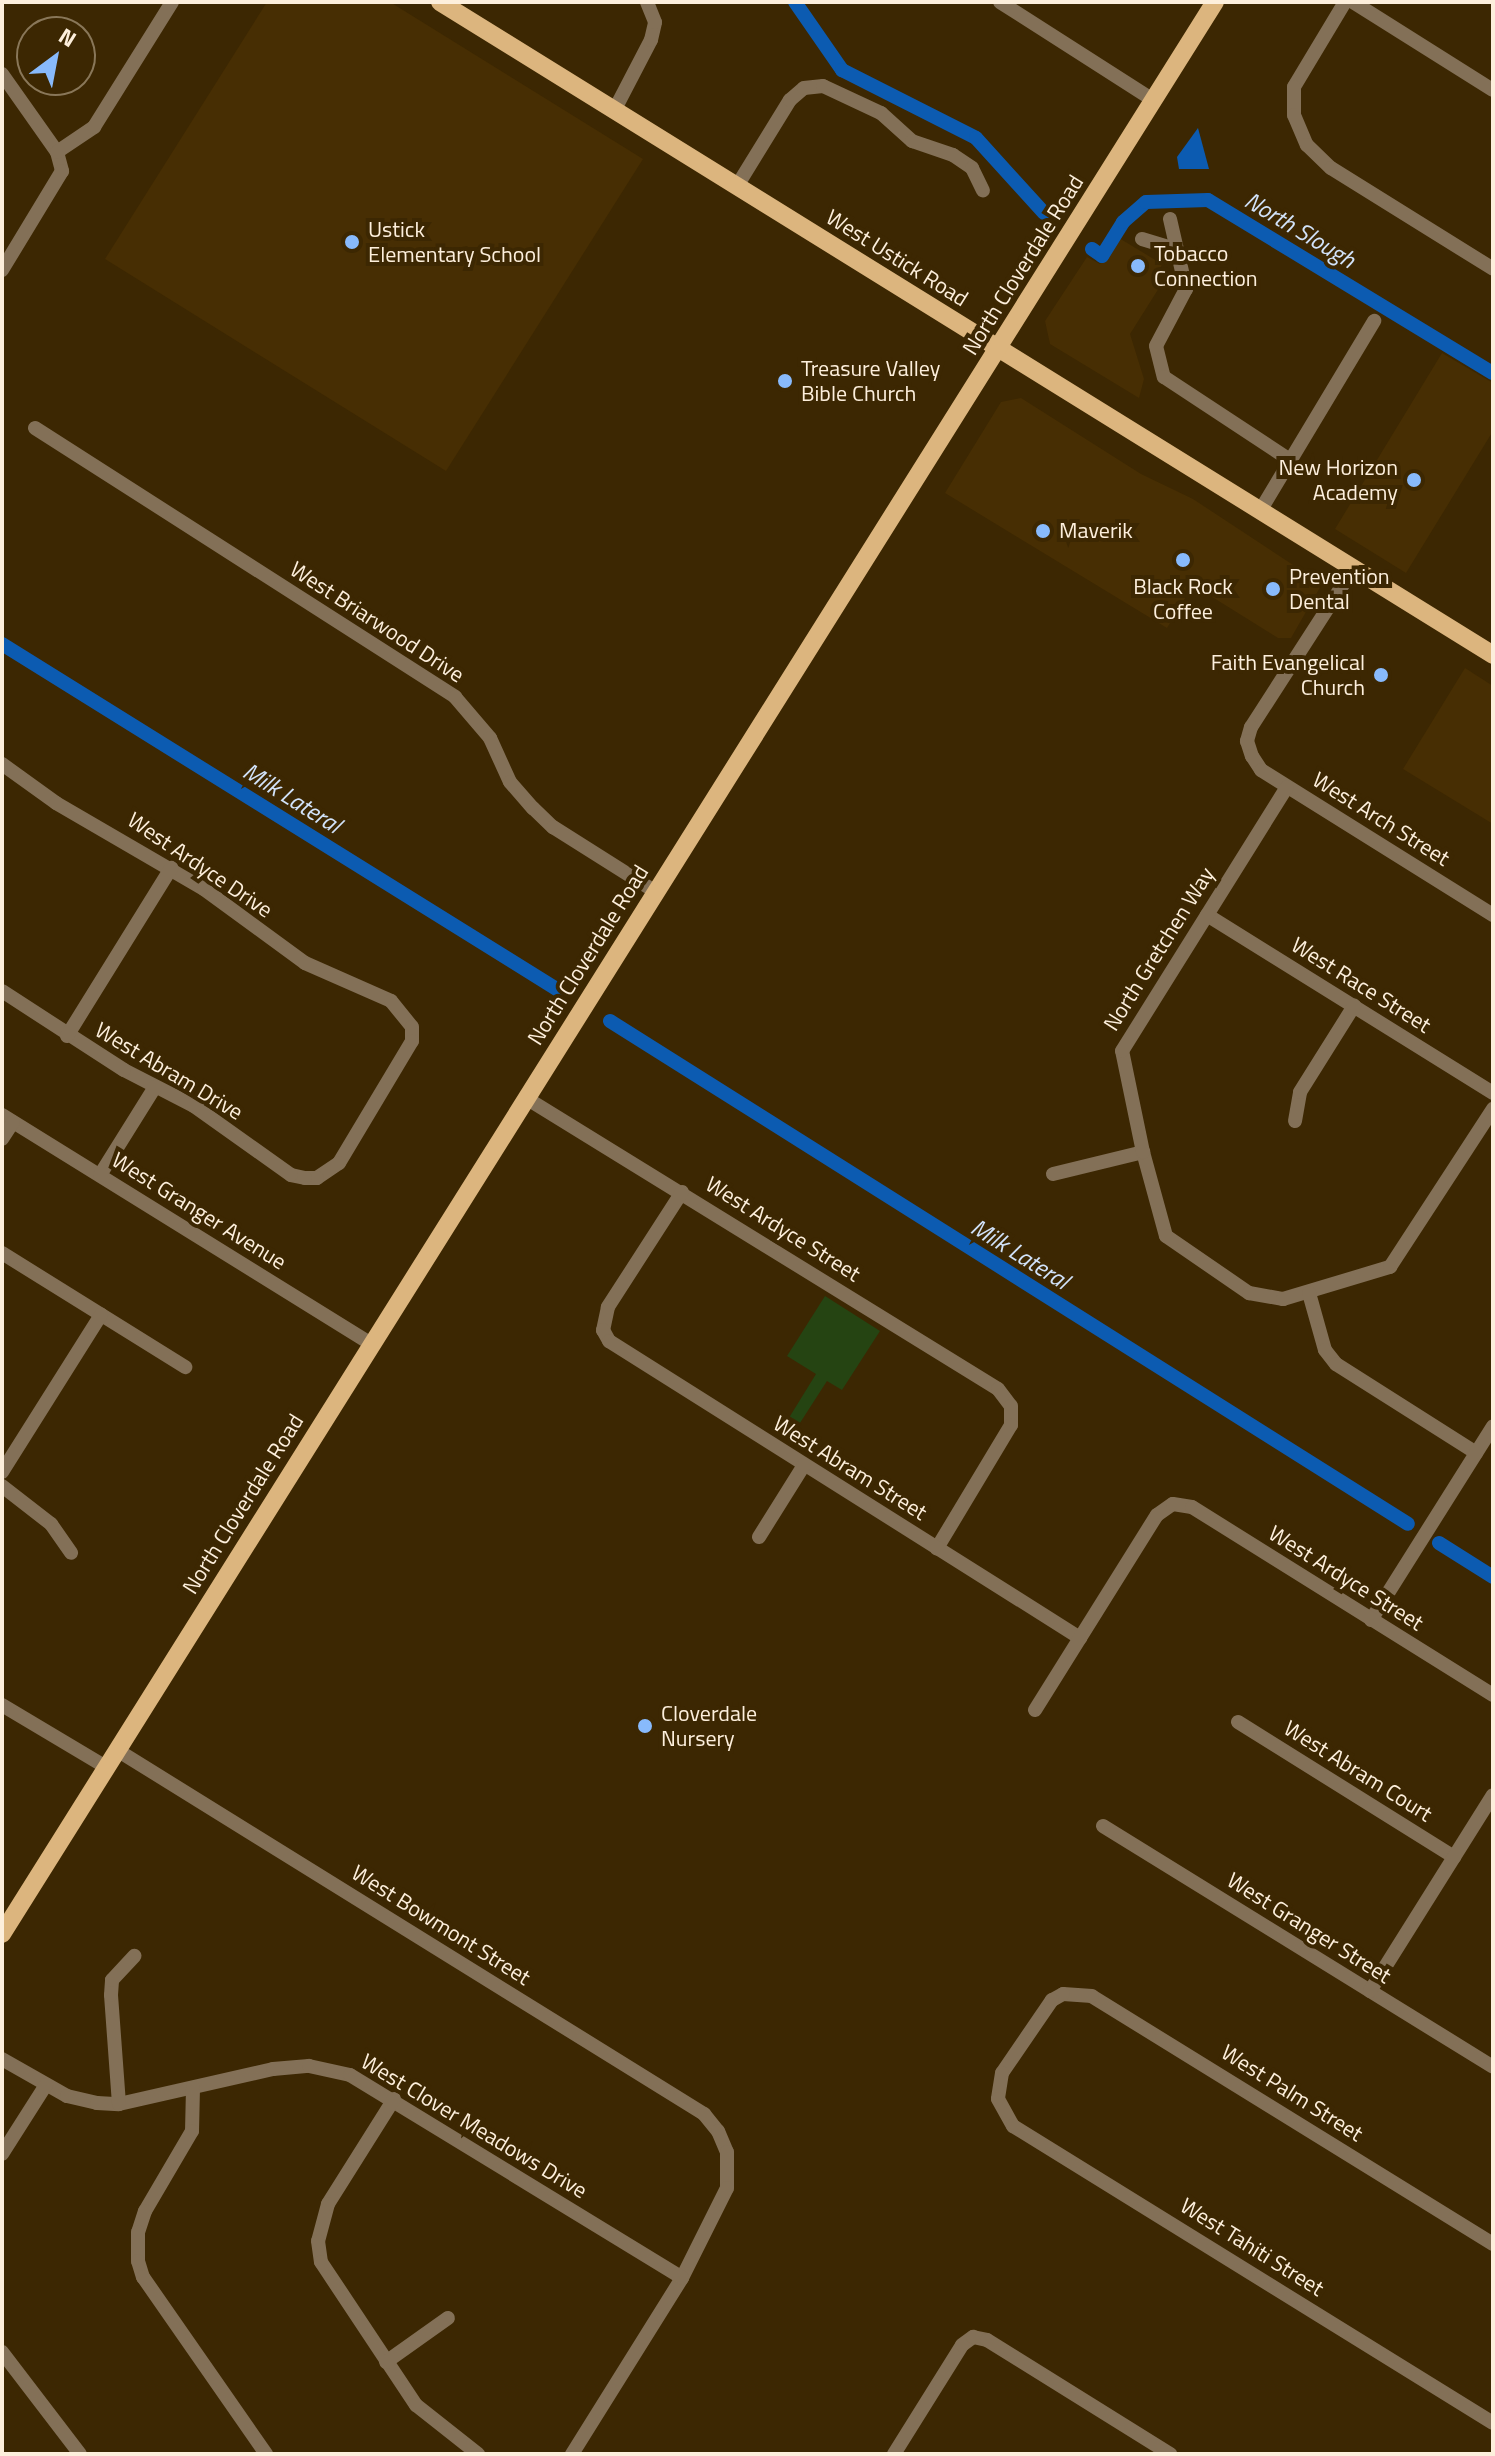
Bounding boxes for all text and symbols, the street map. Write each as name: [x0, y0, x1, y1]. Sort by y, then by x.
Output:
north arrow: [16, 16, 96, 96]
text: N: [52, 19, 83, 56]
street label: North Cloverdale Road: [957, 170, 1089, 360]
water label: North Slough: [1240, 186, 1360, 274]
street label: West Ustick Road: [821, 204, 973, 312]
place label: Ustick Elementary School: [368, 216, 541, 268]
marker: Ustick Elementary School: [343, 233, 361, 251]
place label: Tobacco Connection: [1154, 240, 1258, 292]
marker: Tobacco Connection: [1129, 257, 1147, 275]
place label: Treasure Valley Bible Church: [801, 355, 940, 406]
marker: Treasure Valley Bible Church: [776, 372, 794, 390]
place label: New Horizon Academy: [1278, 454, 1398, 506]
marker: New Horizon Academy: [1405, 471, 1423, 489]
place label: Maverik: [1059, 518, 1133, 544]
marker: Maverik: [1034, 522, 1052, 540]
marker: Black Rock Coffee: [1174, 551, 1192, 569]
street label: West Briarwood Drive: [285, 556, 469, 688]
place label: Prevention Dental: [1289, 563, 1390, 614]
place label: Black Rock Coffee: [1133, 573, 1233, 624]
marker: Prevention Dental: [1264, 580, 1282, 598]
place label: Faith Evangelical Church: [1211, 649, 1365, 700]
marker: Faith Evangelical Church: [1372, 666, 1390, 684]
water label: Milk Lateral: [238, 757, 346, 839]
street label: West Arch Street: [1308, 766, 1454, 872]
street label: West Ardyce Drive: [123, 807, 277, 923]
street label: North Cloverdale Road: [522, 860, 654, 1050]
street label: North Gretchen Way: [1098, 862, 1220, 1036]
street label: West Race Street: [1286, 932, 1436, 1038]
street label: West Abram Drive: [90, 1017, 248, 1125]
street label: West Granger Avenue: [107, 1147, 291, 1275]
street label: West Ardyce Street: [701, 1171, 865, 1287]
water label: Milk Lateral: [966, 1213, 1074, 1295]
street label: North Cloverdale Road: [177, 1409, 309, 1599]
street label: West Abram Street: [768, 1410, 932, 1526]
street label: West Ardyce Street: [1264, 1520, 1428, 1636]
place label: Cloverdale Nursery: [661, 1700, 757, 1752]
street label: West Abram Court: [1279, 1715, 1437, 1827]
marker: Cloverdale Nursery: [636, 1717, 654, 1735]
street label: West Bowmont Street: [347, 1859, 535, 1991]
street label: West Granger Street: [1222, 1867, 1396, 1989]
street label: West Palm Street: [1216, 2039, 1368, 2147]
street label: West Clover Meadows Drive: [356, 2048, 592, 2204]
street label: West Tahiti Street: [1175, 2192, 1329, 2302]

